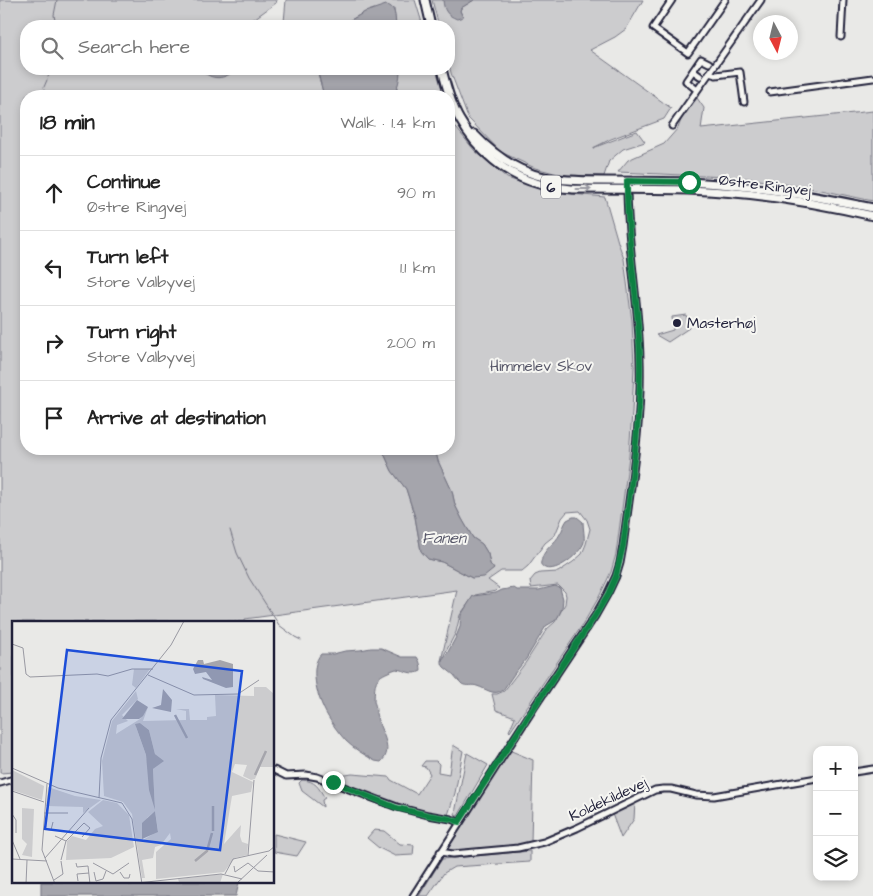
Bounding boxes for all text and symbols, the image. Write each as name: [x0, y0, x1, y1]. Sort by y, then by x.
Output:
north arrow: [753, 15, 798, 60]
search box: [20, 20, 455, 75]
icon: search: [38, 34, 66, 62]
text: Search here: [78, 34, 190, 61]
text: 18 min: [40, 108, 95, 137]
text: Walk · 1.4 km: [341, 112, 435, 134]
text: Continue: [87, 169, 161, 196]
street label: Østre Ringvej: [717, 169, 813, 203]
route start: [678, 171, 701, 194]
road number: 6: [541, 176, 561, 198]
icon: ahead: [40, 179, 68, 207]
text: 90 m: [397, 182, 435, 204]
one-way arrow: [576, 184, 592, 194]
text: Østre Ringvej: [87, 196, 186, 218]
text: Turn left: [87, 244, 168, 271]
icon: left: [40, 254, 68, 282]
text: 1.1 km: [400, 257, 435, 279]
text: Store Valbyvej: [87, 271, 195, 293]
place label: Masterhøj: [687, 313, 756, 334]
marker: Masterhøj: [671, 317, 683, 329]
text: Turn right: [87, 319, 176, 346]
icon: right: [40, 329, 68, 357]
text: 200 m: [387, 332, 435, 354]
text: Store Valbyvej: [87, 346, 195, 368]
park label: Himmelev Skov: [490, 356, 592, 377]
icon: arrive: [40, 404, 68, 432]
text: Arrive at destination: [87, 405, 266, 432]
water label: Fanen: [422, 527, 468, 549]
inset map: [12, 621, 275, 884]
map controls: [813, 746, 858, 881]
button: +: [813, 746, 858, 791]
route end: [322, 771, 345, 794]
street label: Koldekildevej: [566, 772, 651, 827]
button: −: [813, 791, 858, 836]
button: layers: [813, 836, 858, 881]

